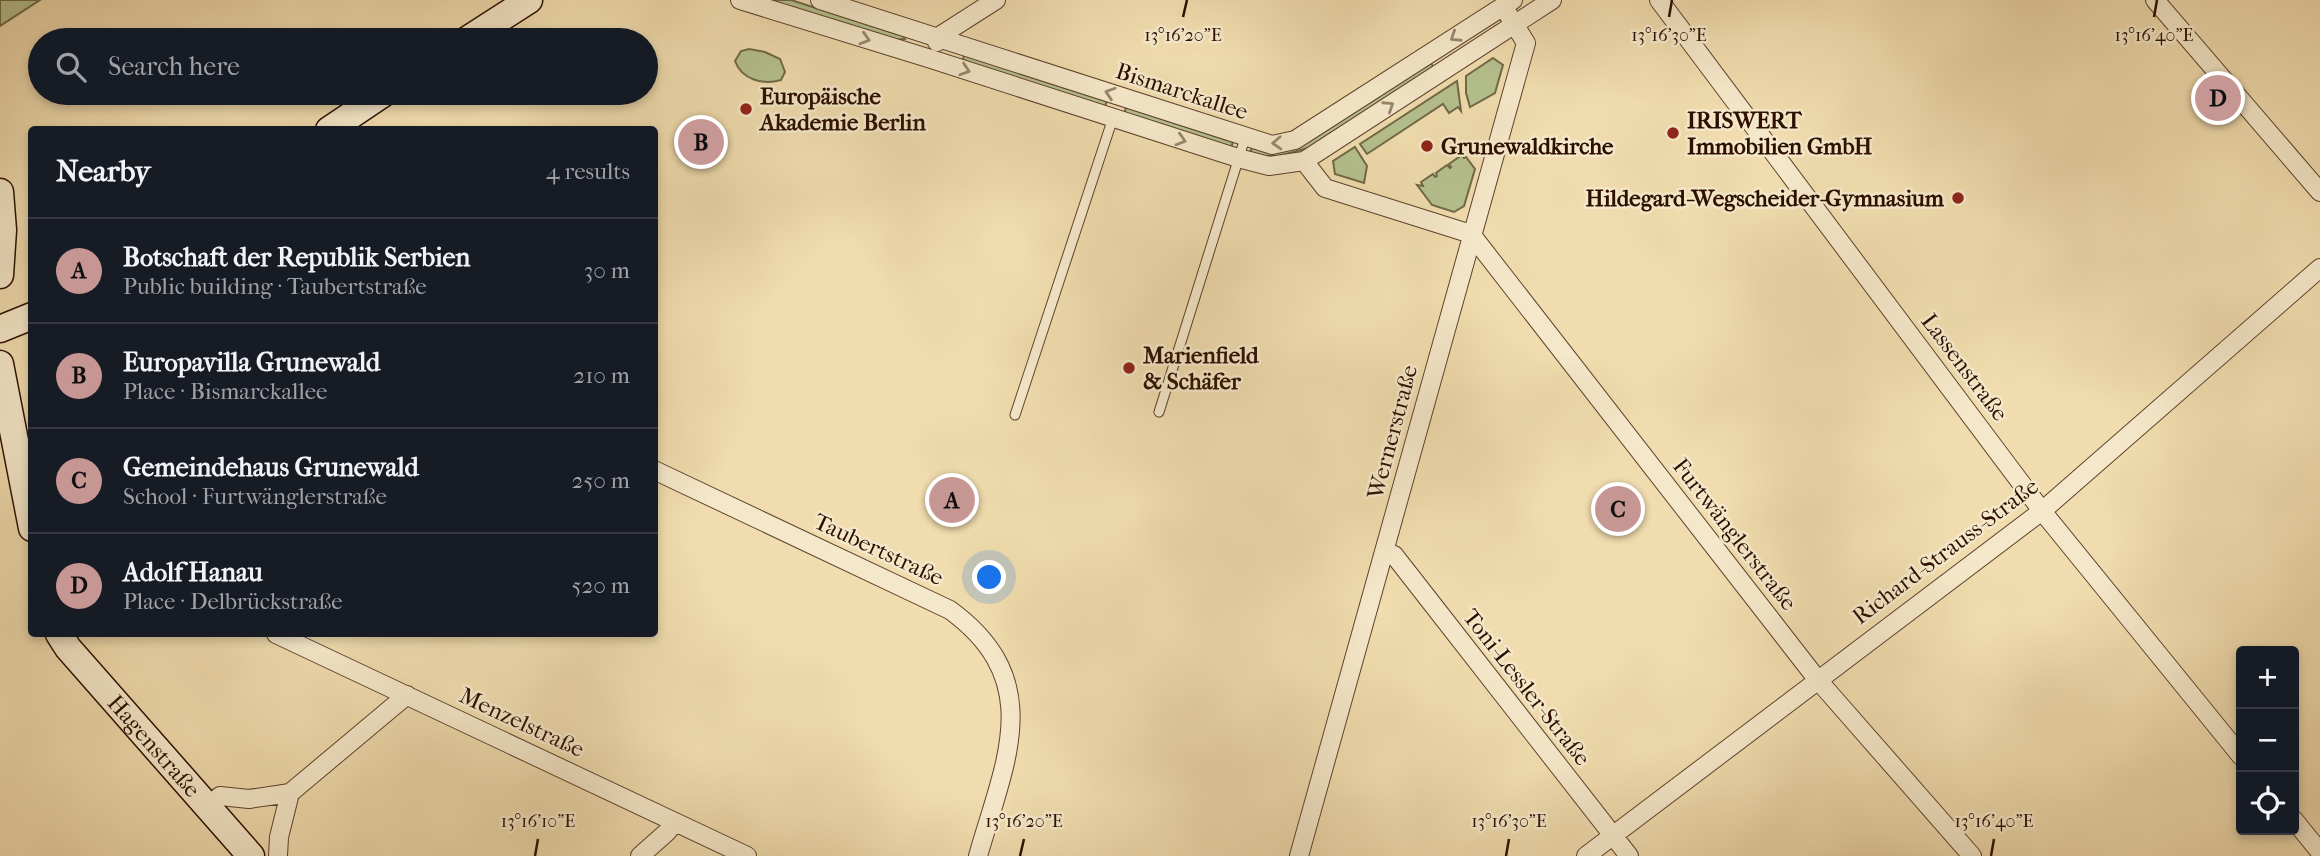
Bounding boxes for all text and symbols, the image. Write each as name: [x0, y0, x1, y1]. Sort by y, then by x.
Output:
text: 13°16'20"E: [1144, 25, 1222, 46]
text: 13°16'30"E: [1631, 25, 1707, 46]
text: 13°16'40"E: [2115, 25, 2193, 46]
search box: [28, 28, 658, 105]
one-way arrow: [1450, 29, 1463, 42]
one-way arrow: [859, 30, 871, 45]
icon: search: [52, 48, 90, 86]
text: Search here: [108, 51, 240, 82]
street label: Bismarckallee: [1112, 57, 1251, 126]
one-way arrow: [958, 62, 970, 76]
pin: D: [2195, 72, 2241, 124]
place label: Europäische Akademie Berlin: [758, 83, 926, 136]
one-way arrow: [1104, 87, 1116, 102]
marker: Europäische Akademie Berlin: [738, 101, 754, 117]
one-way arrow: [1381, 102, 1394, 115]
place label: IRISWERT Immobilien GmbH: [1687, 107, 1872, 160]
pin: B: [678, 116, 724, 168]
marker: IRISWERT Immobilien GmbH: [1665, 125, 1681, 141]
one-way arrow: [1175, 132, 1187, 146]
place label: Grunewaldkirche: [1441, 133, 1614, 160]
one-way arrow: [1271, 135, 1282, 150]
marker: Grunewaldkirche: [1419, 138, 1435, 154]
text: Nearby: [56, 154, 151, 189]
text: 4 results: [546, 158, 630, 185]
place label: Hildegard-Wegscheider-Gymnasium: [1586, 185, 1945, 212]
marker: Hildegard-Wegscheider-Gymnasium: [1950, 190, 1966, 206]
text: Botschaft der Republik Serbien: [123, 242, 470, 273]
text: A: [72, 257, 86, 284]
text: 30 m: [584, 257, 630, 284]
text: Public building · Taubertstraße: [123, 273, 427, 300]
street label: Lassenstraße: [1915, 308, 2014, 426]
place label: Marienfield & Schäfer: [1143, 342, 1260, 395]
text: Europavilla Grunewald: [123, 347, 380, 378]
marker: Marienfield & Schäfer: [1121, 360, 1137, 376]
text: B: [72, 362, 86, 389]
text: 210 m: [573, 362, 630, 389]
street label: Wernerstraße: [1361, 362, 1423, 503]
text: Place · Bismarckallee: [123, 378, 327, 405]
text: Gemeindehaus Grunewald: [123, 452, 419, 483]
street label: Furtwänglerstraße: [1667, 453, 1802, 616]
text: C: [71, 467, 87, 494]
text: 250 m: [572, 467, 630, 494]
street label: Richard-Strauss-Straße: [1847, 473, 2044, 630]
pin: A: [929, 474, 975, 526]
text: School · Furtwänglerstraße: [123, 483, 387, 510]
pin: C: [1595, 483, 1641, 535]
street label: Taubertstraße: [810, 508, 948, 591]
text: Adolf Hanau: [123, 557, 263, 588]
your location: [972, 560, 1006, 594]
text: D: [70, 572, 88, 599]
text: 520 m: [571, 572, 630, 599]
text: Place · Delbrückstraße: [123, 588, 343, 615]
street label: Toni-Lessler-Straße: [1457, 604, 1596, 771]
map controls: [2236, 646, 2299, 835]
button: +: [2236, 646, 2299, 709]
street label: Menzelstraße: [455, 682, 588, 763]
street label: Hagenstraße: [102, 690, 206, 803]
button: −: [2236, 709, 2299, 772]
button: locate: [2236, 772, 2299, 835]
text: 13°16'10"E: [501, 811, 575, 832]
text: 13°16'20"E: [985, 811, 1063, 832]
text: 13°16'30"E: [1471, 811, 1547, 832]
text: 13°16'40"E: [1955, 811, 2033, 832]

